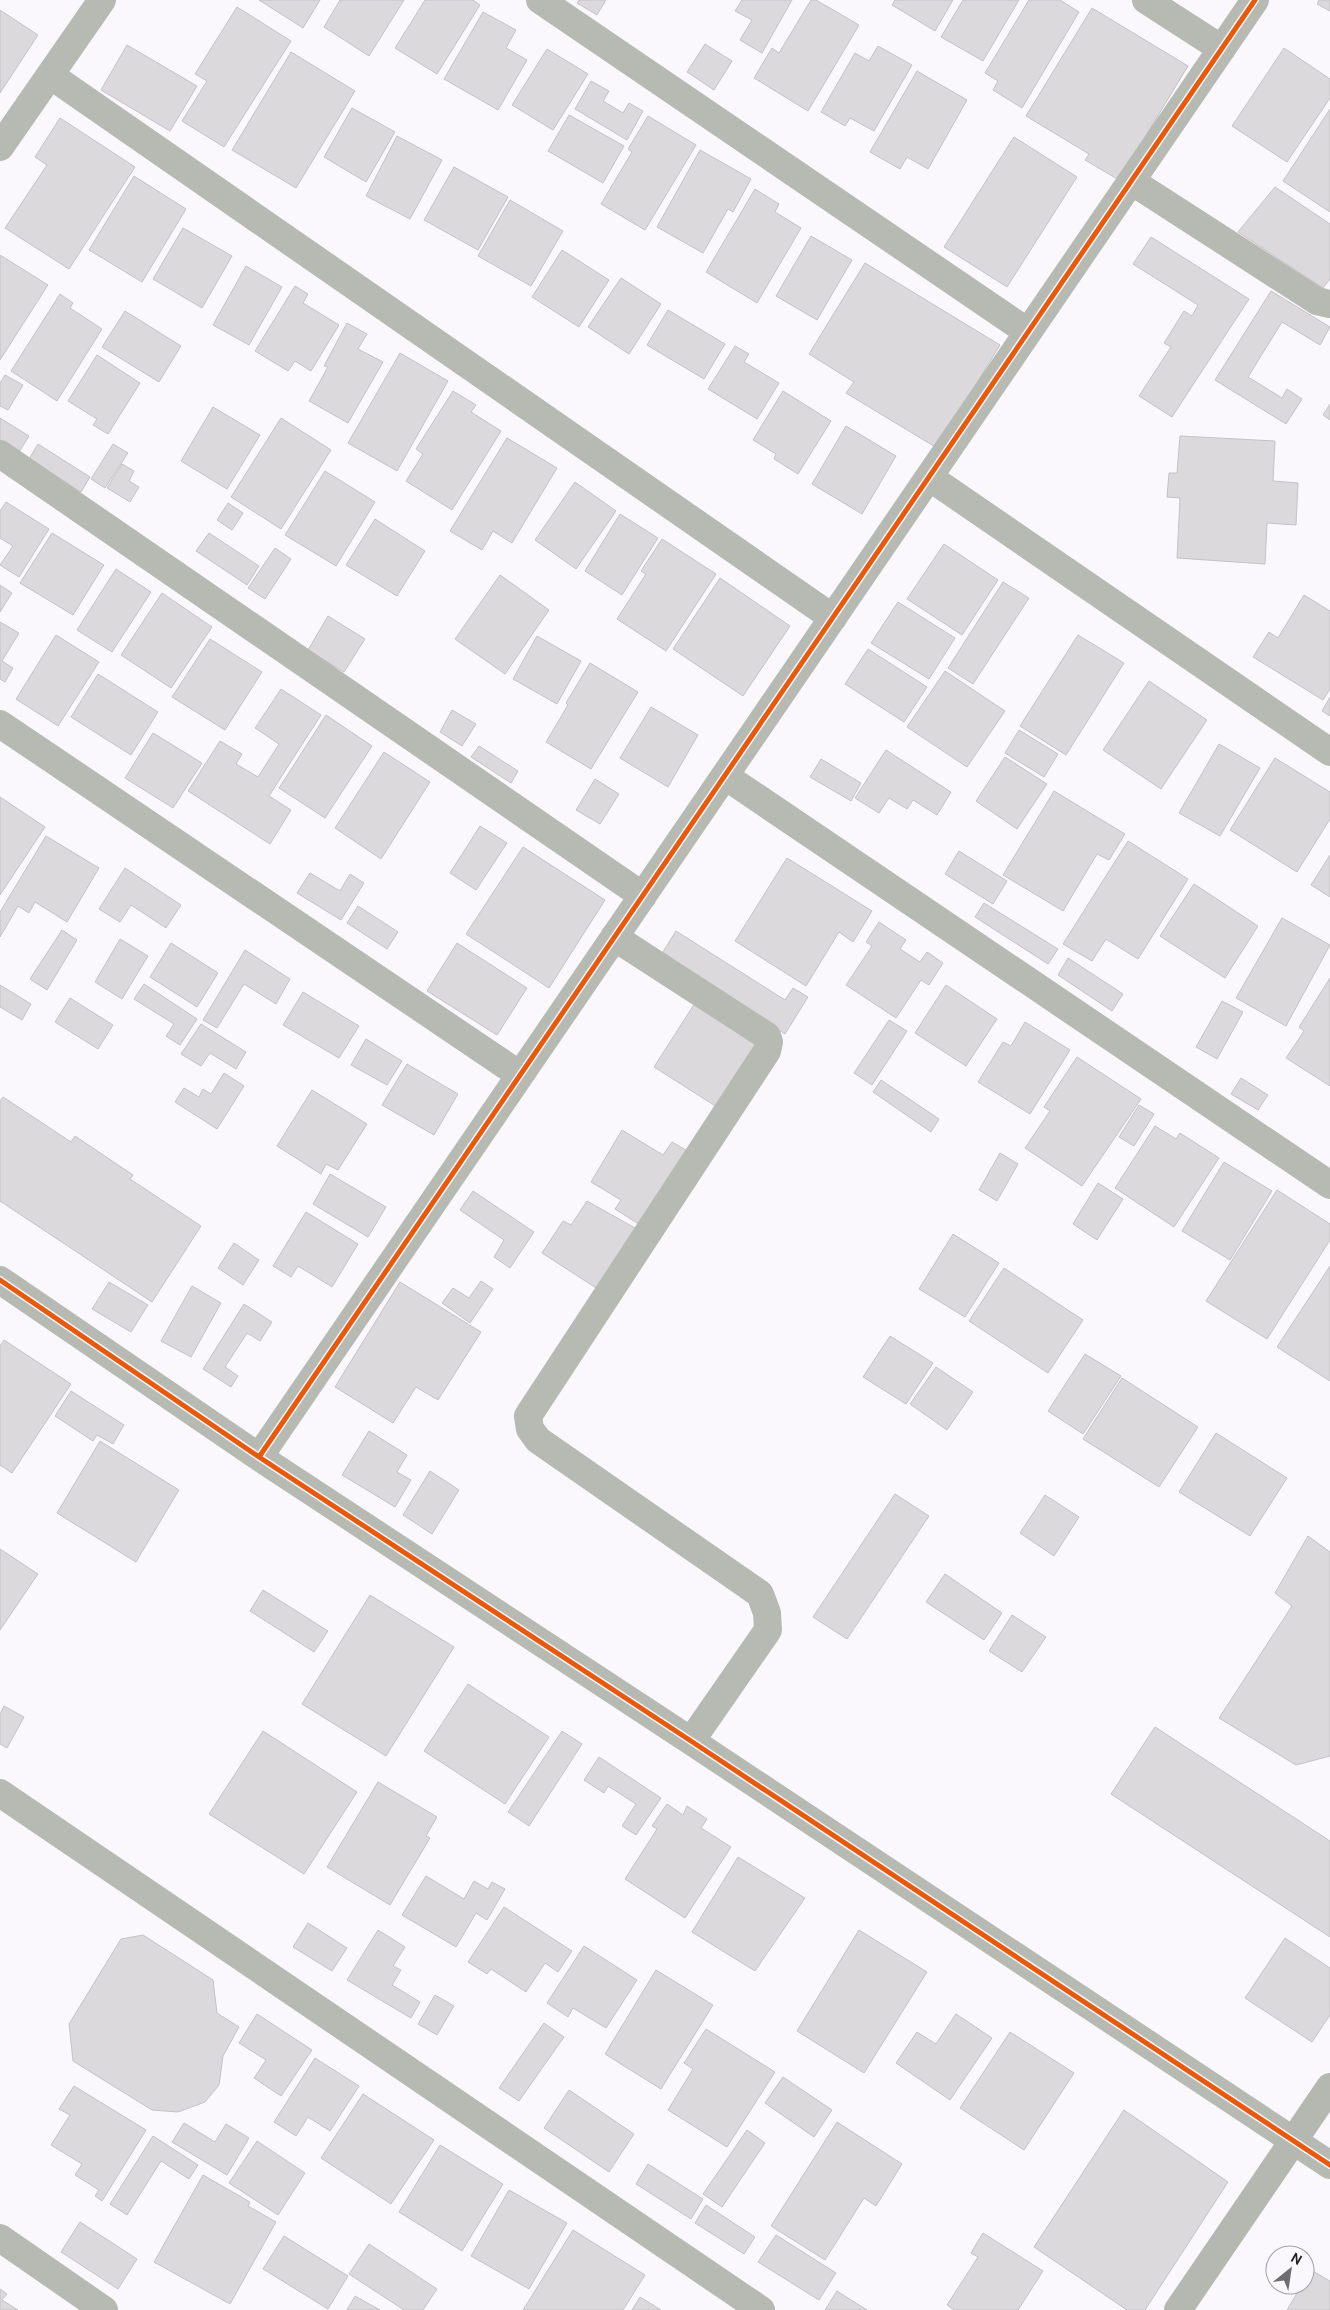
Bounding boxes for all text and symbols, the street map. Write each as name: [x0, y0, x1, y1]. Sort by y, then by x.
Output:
north arrow: [1265, 2245, 1315, 2295]
text: N: [1288, 2248, 1305, 2269]

